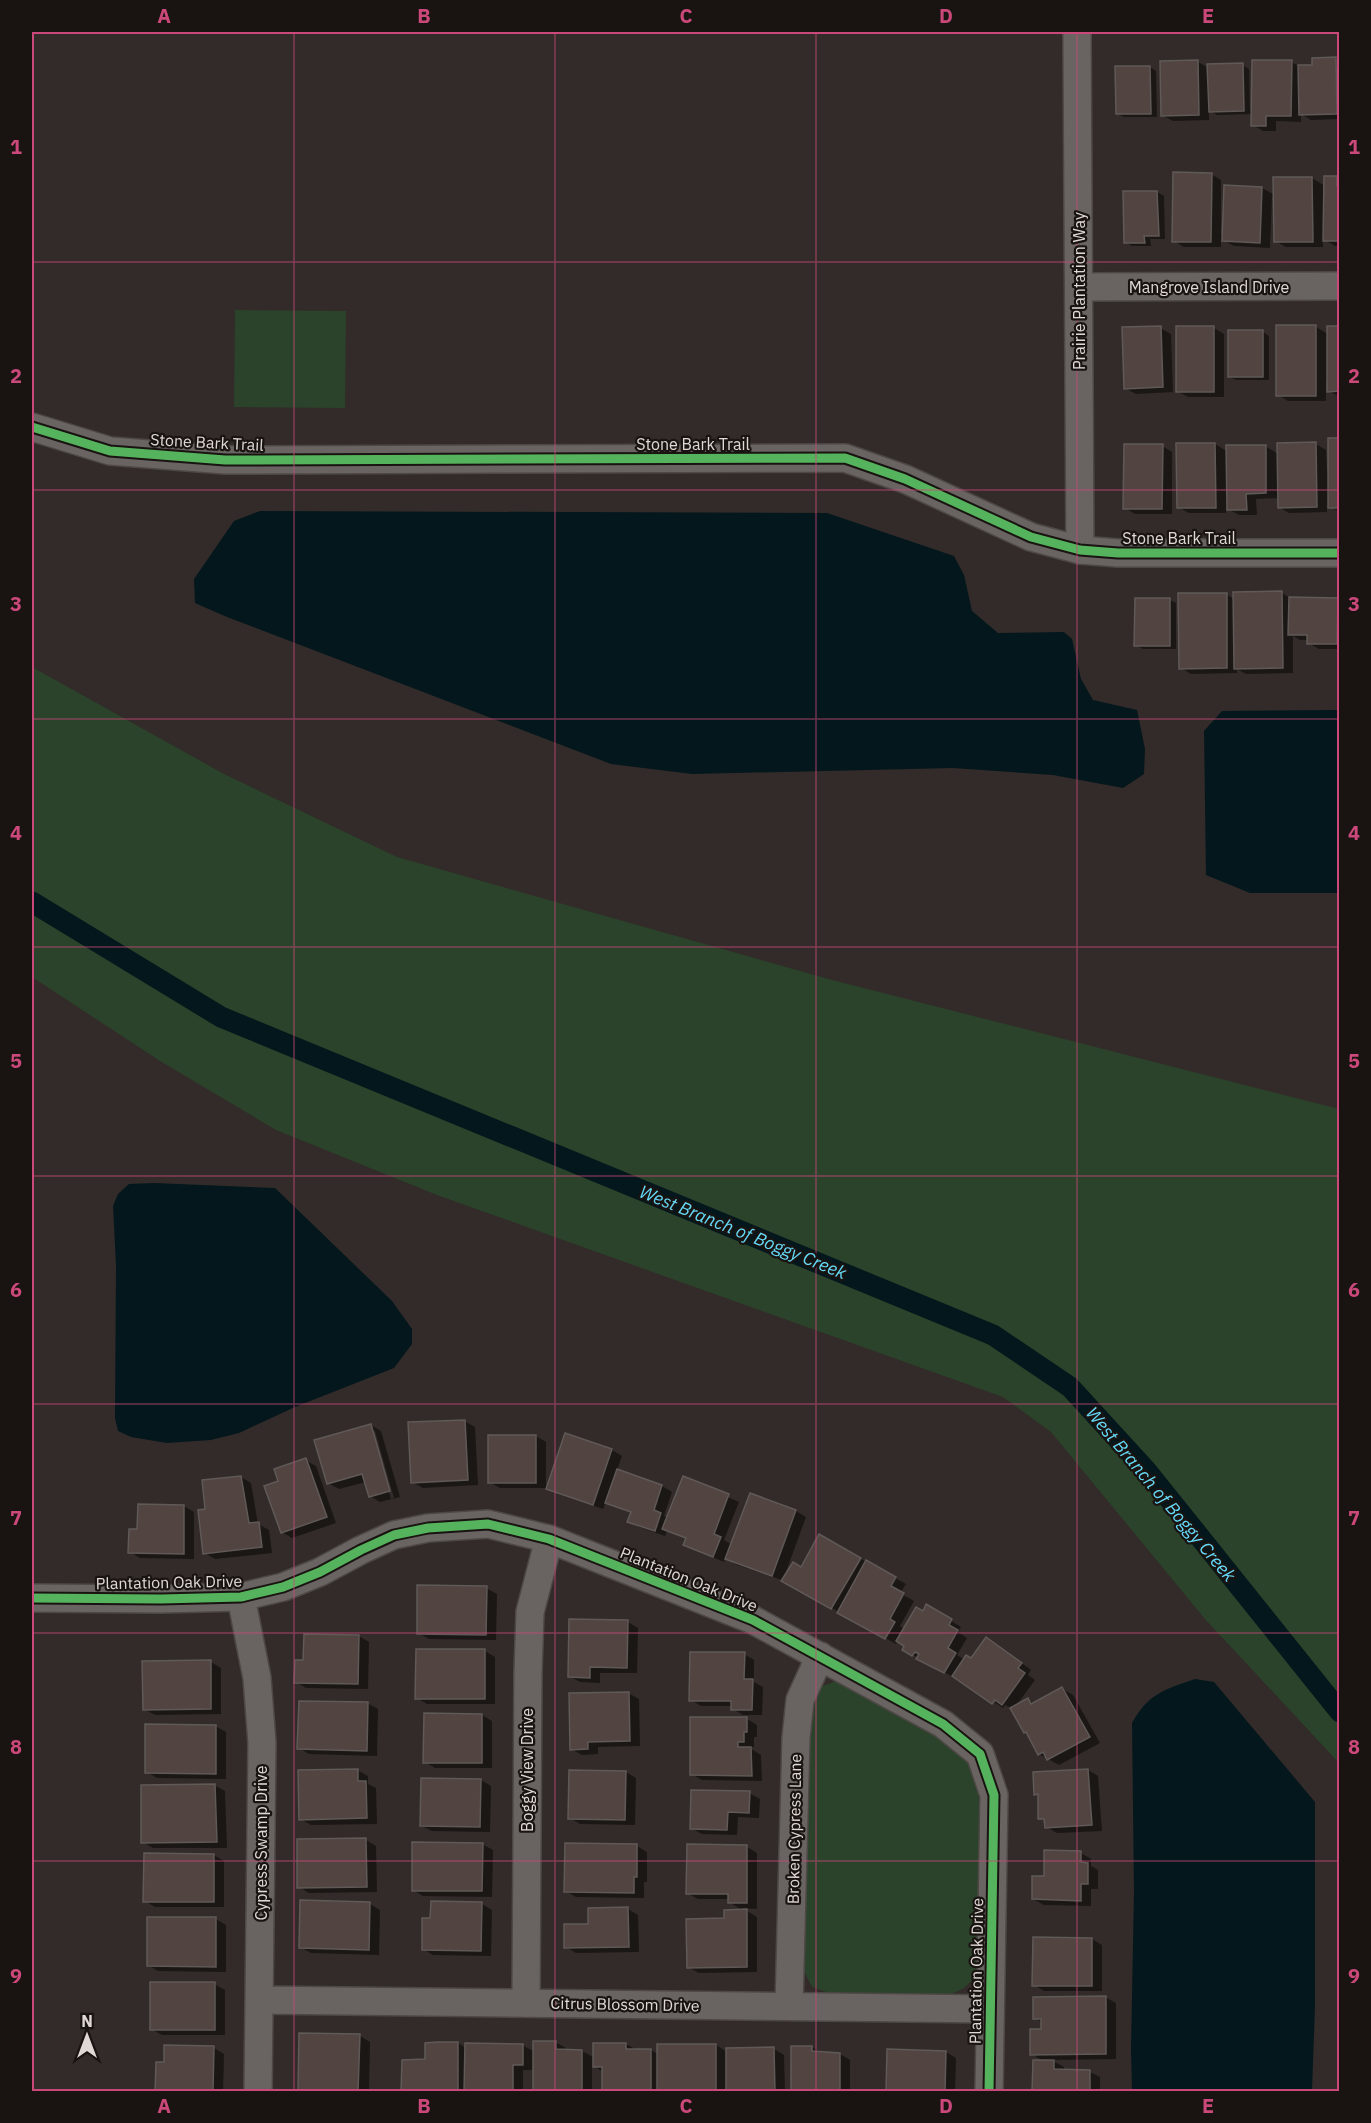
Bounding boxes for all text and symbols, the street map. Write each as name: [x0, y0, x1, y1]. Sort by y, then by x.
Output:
text: A: [157, 2, 171, 29]
text: B: [417, 2, 431, 29]
text: C: [679, 2, 693, 29]
text: D: [939, 2, 953, 29]
text: E: [1202, 2, 1214, 29]
text: 1: [10, 133, 22, 160]
text: 1: [1348, 133, 1360, 160]
street label: Prairie Plantation Way: [1069, 212, 1089, 370]
street label: Mangrove Island Drive: [1129, 277, 1289, 297]
text: 2: [10, 362, 22, 389]
text: 2: [1348, 362, 1360, 389]
street label: Stone Bark Trail: [150, 429, 264, 455]
street label: Stone Bark Trail: [636, 434, 750, 454]
street label: Stone Bark Trail: [1122, 528, 1236, 548]
text: 3: [10, 590, 22, 617]
text: 3: [1348, 590, 1360, 617]
text: 4: [10, 819, 22, 846]
text: 4: [1348, 819, 1360, 846]
text: 5: [10, 1047, 22, 1074]
text: 5: [1348, 1047, 1360, 1074]
water label: West Branch of Boggy Creek: [636, 1180, 851, 1284]
text: 6: [10, 1276, 22, 1303]
text: 6: [1348, 1276, 1360, 1303]
water label: West Branch of Boggy Creek: [1081, 1402, 1241, 1587]
text: 7: [10, 1504, 22, 1531]
text: 7: [1348, 1504, 1360, 1531]
street label: Plantation Oak Drive: [617, 1542, 761, 1616]
street label: Plantation Oak Drive: [96, 1571, 243, 1593]
street label: Boggy View Drive: [517, 1708, 537, 1832]
text: 8: [10, 1733, 22, 1760]
text: 8: [1348, 1733, 1360, 1760]
street label: Broken Cypress Lane: [783, 1753, 805, 1904]
street label: Cypress Swamp Drive: [251, 1765, 271, 1921]
street label: Plantation Oak Drive: [965, 1897, 987, 2044]
text: 9: [10, 1962, 22, 1989]
text: 9: [1348, 1962, 1360, 1989]
street label: Citrus Blossom Drive: [550, 1993, 700, 2015]
north arrow: [57, 2006, 117, 2066]
text: N: [81, 2011, 93, 2031]
text: A: [157, 2092, 171, 2119]
text: B: [417, 2092, 431, 2119]
text: C: [679, 2092, 693, 2119]
text: D: [939, 2092, 953, 2119]
text: E: [1202, 2092, 1214, 2119]

